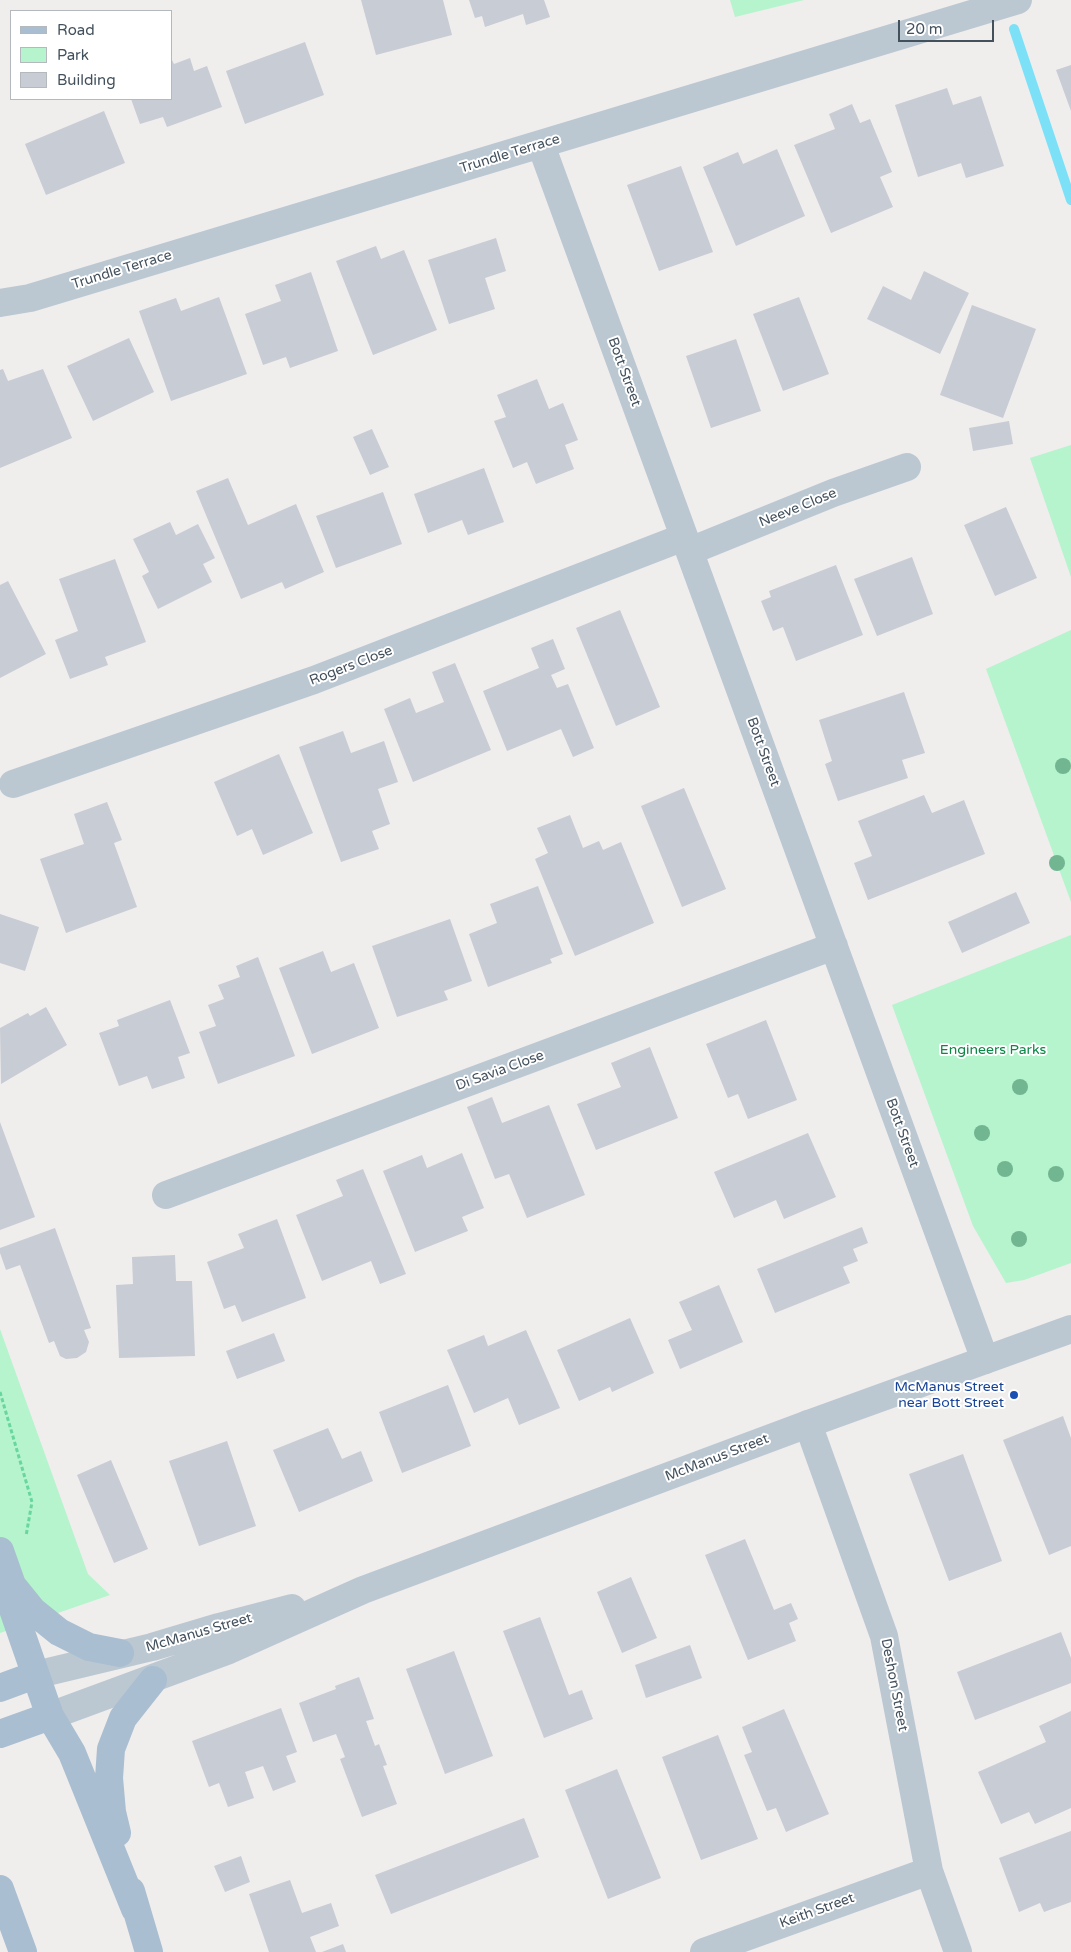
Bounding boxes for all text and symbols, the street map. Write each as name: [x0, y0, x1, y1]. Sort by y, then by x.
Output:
legend: [10, 10, 172, 100]
scale bar: [901, 10, 997, 42]
text: 20 m: [906, 20, 943, 38]
text: Road: [57, 21, 95, 39]
text: Park: [57, 46, 89, 64]
text: Building: [57, 71, 116, 89]
street label: Trundle Terrace: [458, 131, 562, 177]
street label: Trundle Terrace: [70, 247, 174, 293]
street label: Bott Street: [604, 335, 644, 409]
street label: Neeve Close: [757, 485, 839, 531]
street label: Rogers Close: [307, 643, 395, 689]
street label: Bott Street: [743, 715, 783, 789]
park label: Engineers Parks: [940, 1042, 1046, 1058]
street label: Di Savia Close: [454, 1047, 546, 1095]
street label: Bott Street: [882, 1096, 922, 1170]
place label: McManus Street near Bott Street: [894, 1379, 1004, 1411]
marker: McManus Street near Bott Street: [1008, 1389, 1020, 1401]
street label: McManus Street: [663, 1431, 771, 1485]
street label: McManus Street: [144, 1610, 254, 1656]
street label: Deshon Street: [877, 1637, 911, 1733]
street label: Keith Street: [777, 1890, 857, 1932]

